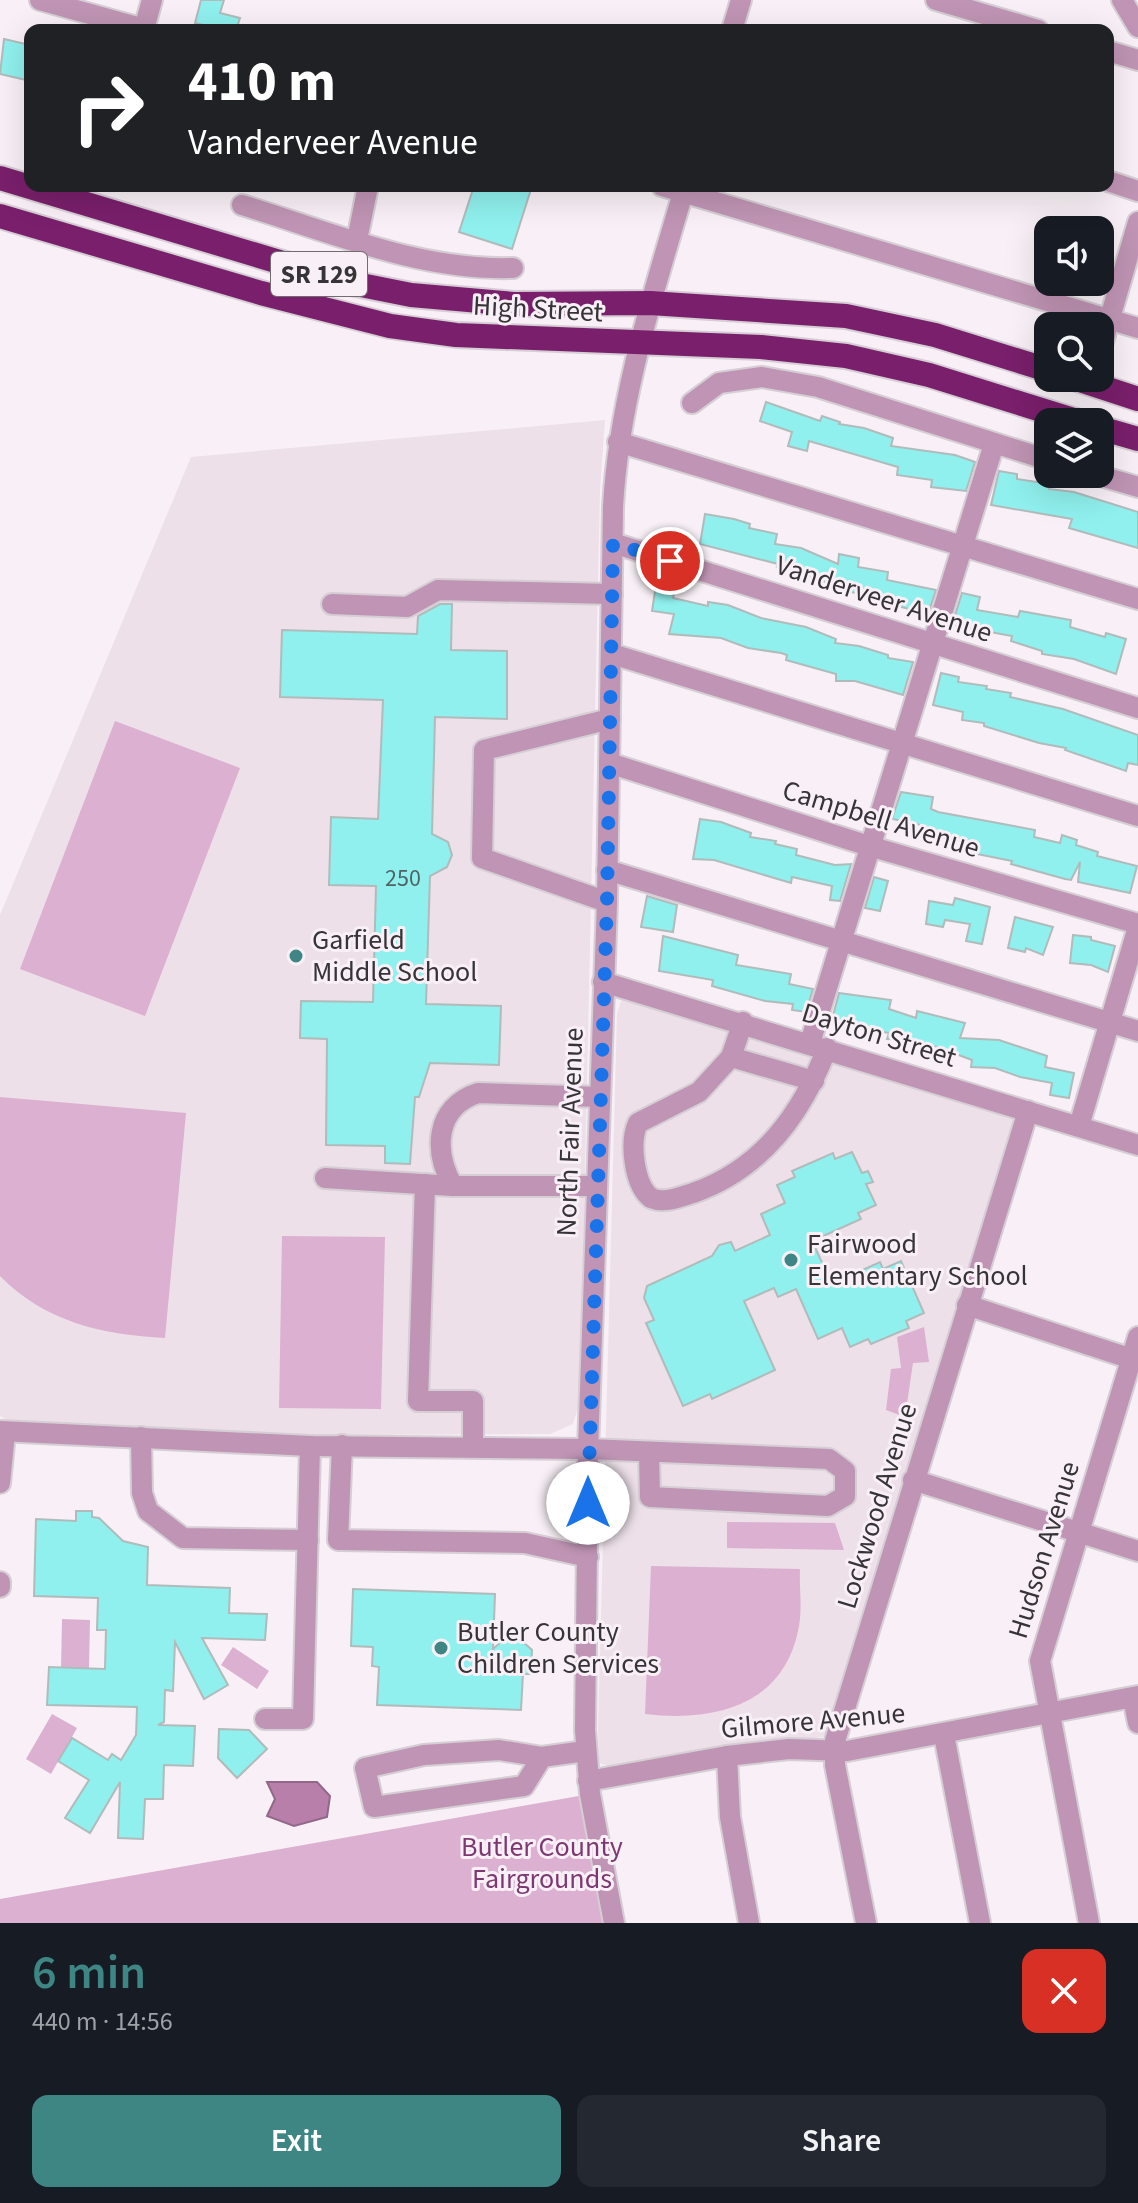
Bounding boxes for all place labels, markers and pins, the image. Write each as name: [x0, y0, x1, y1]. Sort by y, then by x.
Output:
pin: [636, 527, 704, 595]
place label: Garfield Middle School: [312, 920, 477, 992]
marker: Garfield Middle School: [287, 947, 305, 965]
place label: Fairwood Elementary School: [807, 1224, 1028, 1296]
marker: Fairwood Elementary School: [782, 1251, 800, 1269]
place label: Butler County Children Services: [457, 1612, 659, 1684]
marker: Butler County Children Services: [432, 1639, 450, 1657]

